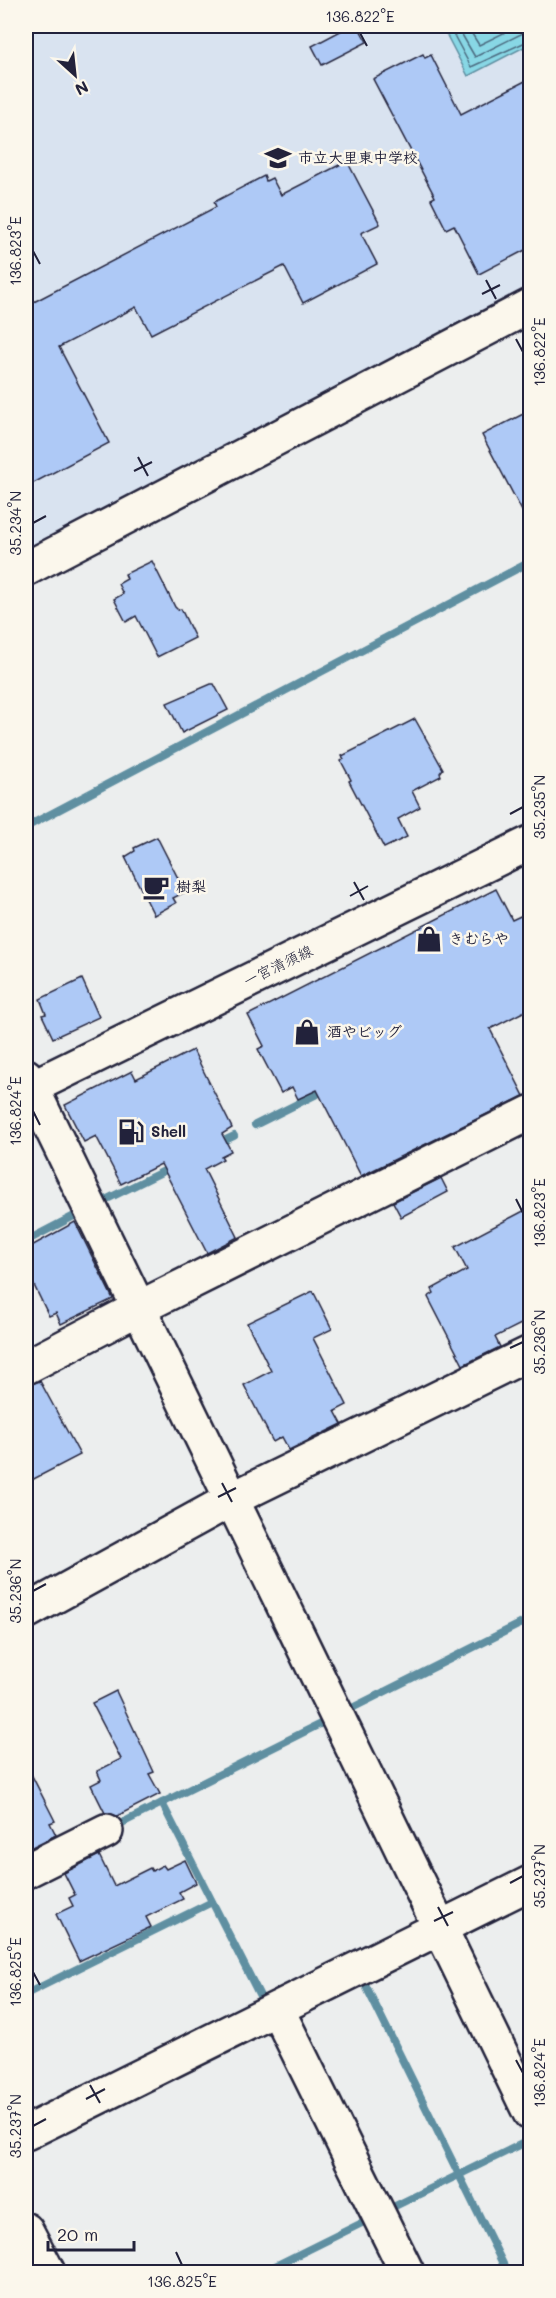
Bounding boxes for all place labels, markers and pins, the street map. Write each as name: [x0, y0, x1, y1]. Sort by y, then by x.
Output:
school or university icon: 市立大里東中学校: [263, 143, 293, 173]
place label: 市立大里東中学校: [298, 147, 418, 167]
cafe icon: 樹梨: [141, 872, 171, 902]
place label: 樹梨: [176, 876, 206, 896]
shop icon: きむらや: [414, 924, 444, 954]
place label: きむらや: [449, 928, 509, 948]
shop icon: 酒やビッグ: [292, 1017, 322, 1047]
place label: 酒やビッグ: [327, 1021, 402, 1041]
fuel station icon: Shell: [116, 1117, 146, 1147]
place label: Shell: [151, 1121, 186, 1141]

